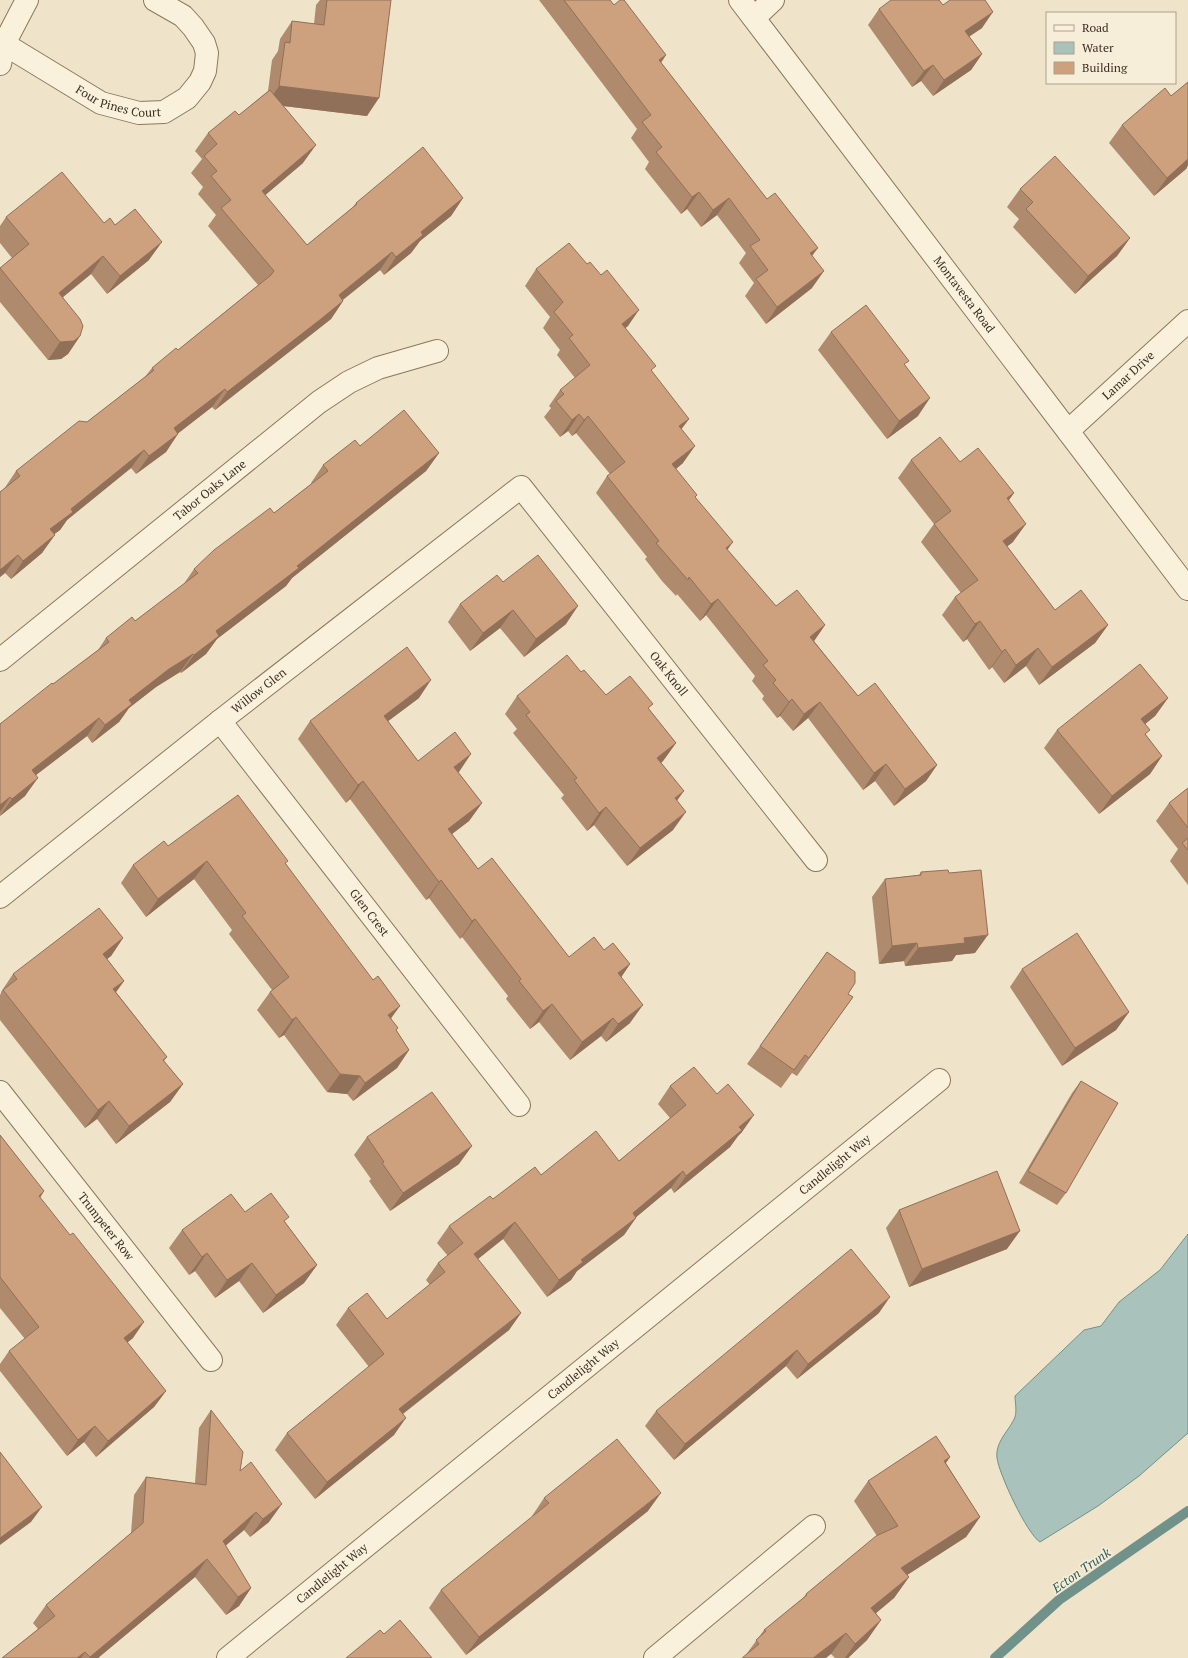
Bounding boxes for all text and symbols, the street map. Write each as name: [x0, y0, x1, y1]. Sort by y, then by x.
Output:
legend: [1046, 12, 1176, 84]
text: Road: [1082, 20, 1109, 35]
text: Water: [1082, 40, 1114, 55]
text: Building: [1082, 60, 1128, 75]
street label: Four Pines Court: [73, 81, 162, 120]
street label: Montavesta Road: [931, 253, 998, 336]
street label: Lamar Drive: [1099, 348, 1157, 403]
street label: Tabor Oaks Lane: [170, 456, 249, 524]
street label: Oak Knoll: [647, 648, 692, 699]
street label: Willow Glen: [228, 664, 289, 716]
street label: Glen Crest: [347, 886, 393, 940]
street label: Candlelight Way: [796, 1130, 874, 1198]
street label: Trumpeter Row: [75, 1189, 138, 1263]
street label: Candlelight Way: [544, 1335, 623, 1402]
street label: Candlelight Way: [293, 1539, 371, 1607]
water label: Ecton Trunk: [1047, 1543, 1114, 1597]

